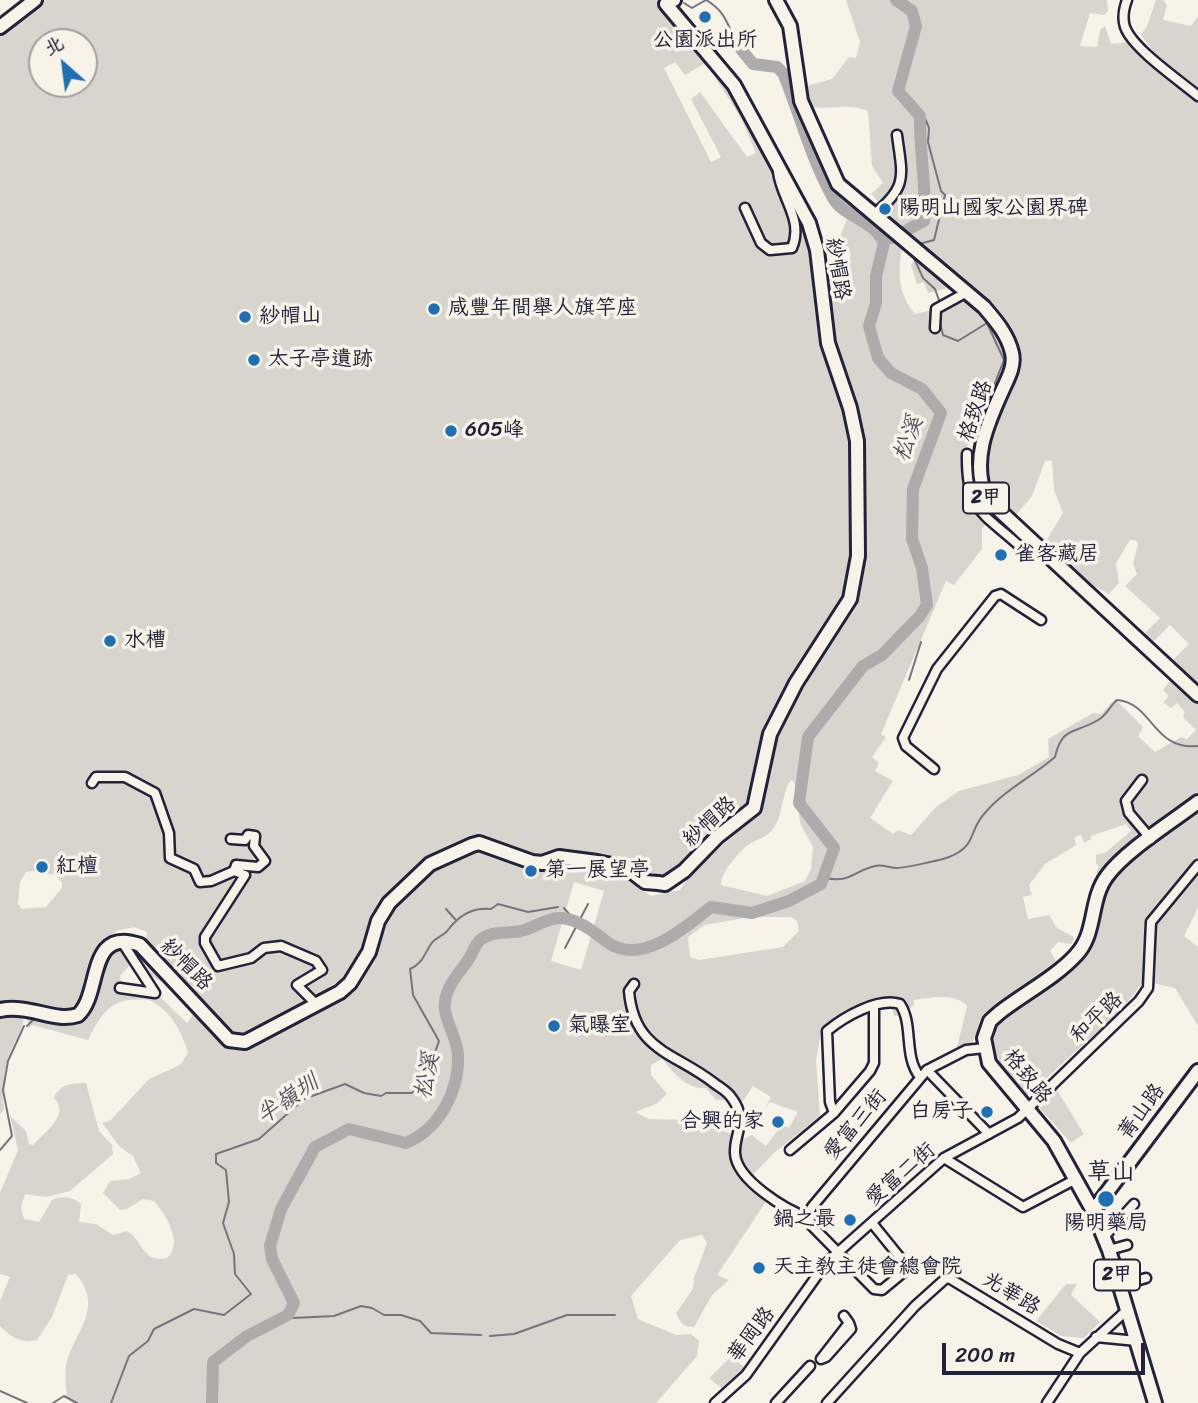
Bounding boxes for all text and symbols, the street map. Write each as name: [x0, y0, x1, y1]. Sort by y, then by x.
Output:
marker: 公園派出所: [697, 9, 713, 25]
text: 北: [38, 27, 70, 65]
north arrow: [28, 28, 98, 98]
place label: 公園派出所: [653, 28, 757, 54]
place label: 陽明山國家公園界碑: [899, 196, 1088, 222]
marker: 陽明山國家公園界碑: [877, 201, 893, 217]
street label: 紗帽路: [820, 236, 854, 302]
place label: 咸豐年間舉人旗竿座: [448, 296, 637, 322]
marker: 咸豐年間舉人旗竿座: [426, 301, 442, 317]
place label: 紗帽山: [259, 304, 322, 330]
marker: 紗帽山: [237, 309, 253, 325]
place label: 太子亭遺跡: [268, 347, 373, 373]
marker: 太子亭遺跡: [246, 352, 262, 368]
street label: 格致路: [954, 377, 998, 445]
water label: 松溪: [888, 413, 930, 465]
place label: 605峰: [465, 418, 524, 444]
marker: 605峰: [443, 423, 459, 439]
road number: 2甲: [963, 482, 1009, 513]
place label: 雀客藏居: [1015, 542, 1099, 568]
marker: 雀客藏居: [993, 547, 1009, 563]
place label: 水槽: [124, 628, 166, 654]
marker: 水槽: [102, 633, 118, 649]
street label: 紗帽路: [678, 792, 742, 852]
place label: 紅檀: [56, 854, 98, 880]
place label: 第一展望亭: [545, 858, 650, 884]
marker: 紅檀: [34, 859, 50, 875]
marker: 第一展望亭: [523, 863, 539, 879]
street label: 紗帽路: [155, 934, 217, 996]
street label: 和平路: [1066, 987, 1128, 1049]
place label: 氣曝室: [568, 1013, 631, 1039]
marker: 氣曝室: [546, 1018, 562, 1034]
street label: 格致路: [997, 1045, 1057, 1109]
water label: 松溪: [410, 1051, 446, 1101]
water label: 半嶺圳: [252, 1069, 324, 1131]
street label: 菁山路: [1113, 1079, 1171, 1145]
street label: 愛富三街: [819, 1085, 893, 1165]
place label: 白房子: [910, 1099, 973, 1125]
marker: 白房子: [979, 1104, 995, 1120]
place label: 合興的家: [680, 1109, 764, 1135]
marker: 合興的家: [770, 1114, 786, 1130]
street label: 愛富二街: [861, 1138, 941, 1212]
district label: 草山: [1087, 1159, 1135, 1187]
marker: 陽明藥局: [1096, 1189, 1116, 1209]
place label: 鍋之最: [773, 1207, 836, 1233]
place label: 陽明藥局: [1064, 1211, 1148, 1237]
marker: 鍋之最: [842, 1212, 858, 1228]
place label: 天主教主徒會總會院: [773, 1255, 962, 1281]
marker: 天主教主徒會總會院: [751, 1260, 767, 1276]
road number: 2甲: [1094, 1260, 1140, 1290]
street label: 光華路: [978, 1267, 1044, 1321]
street label: 華岡路: [723, 1302, 781, 1368]
scale bar: [946, 1330, 1149, 1374]
text: 200 m: [955, 1336, 1015, 1374]

